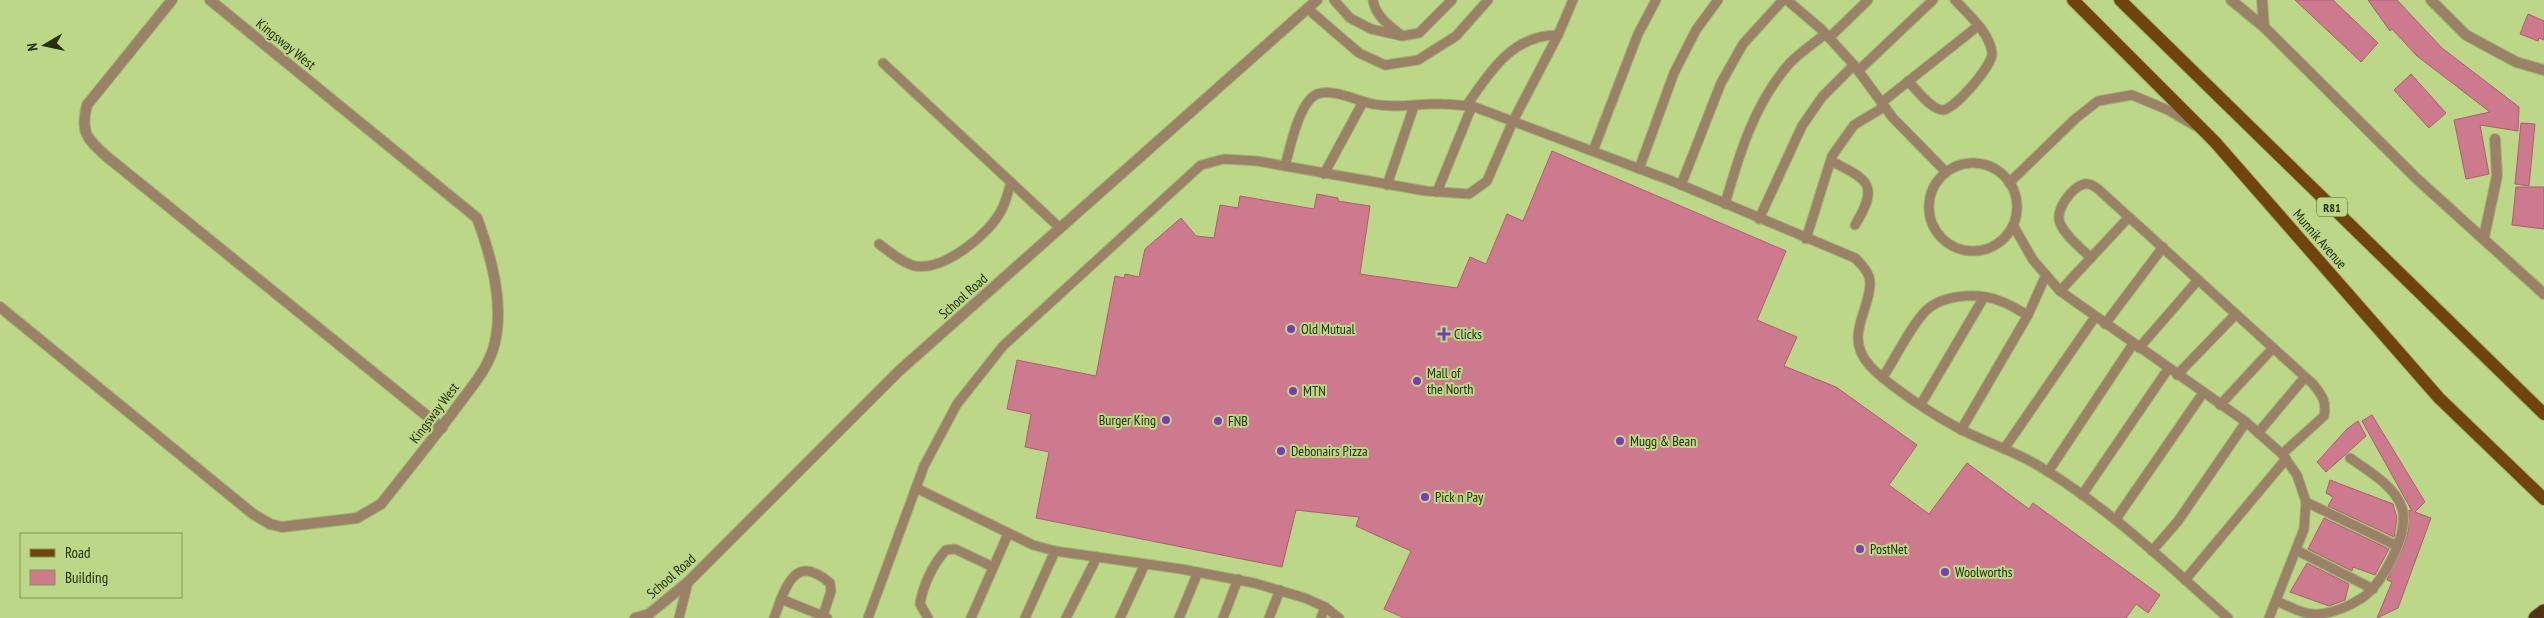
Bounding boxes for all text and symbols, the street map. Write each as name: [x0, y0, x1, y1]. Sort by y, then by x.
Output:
street label: Kingsway West: [253, 14, 320, 74]
north arrow: [20, 20, 70, 70]
text: N: [23, 42, 42, 52]
road number: R81: [2317, 198, 2347, 216]
street label: Munnik Avenue: [2289, 205, 2351, 273]
street label: School Road: [935, 269, 991, 323]
place label: Old Mutual: [1301, 320, 1355, 338]
marker: Old Mutual: [1285, 323, 1297, 335]
place label: Clicks: [1454, 325, 1482, 343]
marker: Clicks: [1438, 328, 1450, 340]
place label: Mall of the North: [1427, 364, 1474, 398]
marker: Mall of the North: [1411, 375, 1423, 387]
street label: Kingsway West: [405, 379, 463, 447]
place label: MTN: [1303, 382, 1326, 400]
marker: MTN: [1287, 385, 1299, 397]
place label: Burger King: [1099, 411, 1156, 429]
place label: FNB: [1228, 412, 1248, 430]
marker: Burger King: [1160, 414, 1172, 426]
marker: FNB: [1212, 415, 1224, 427]
place label: Mugg & Bean: [1630, 432, 1696, 450]
marker: Mugg & Bean: [1614, 435, 1626, 447]
place label: Debonairs Pizza: [1291, 442, 1368, 460]
marker: Debonairs Pizza: [1275, 445, 1287, 457]
place label: Pick n Pay: [1435, 488, 1484, 506]
marker: Pick n Pay: [1419, 491, 1431, 503]
legend: [20, 533, 182, 598]
place label: PostNet: [1870, 540, 1908, 558]
text: Road: [65, 543, 91, 562]
marker: PostNet: [1854, 543, 1866, 555]
street label: School Road: [643, 550, 699, 602]
place label: Woolworths: [1955, 563, 2013, 581]
marker: Woolworths: [1939, 566, 1951, 578]
text: Building: [65, 568, 108, 587]

